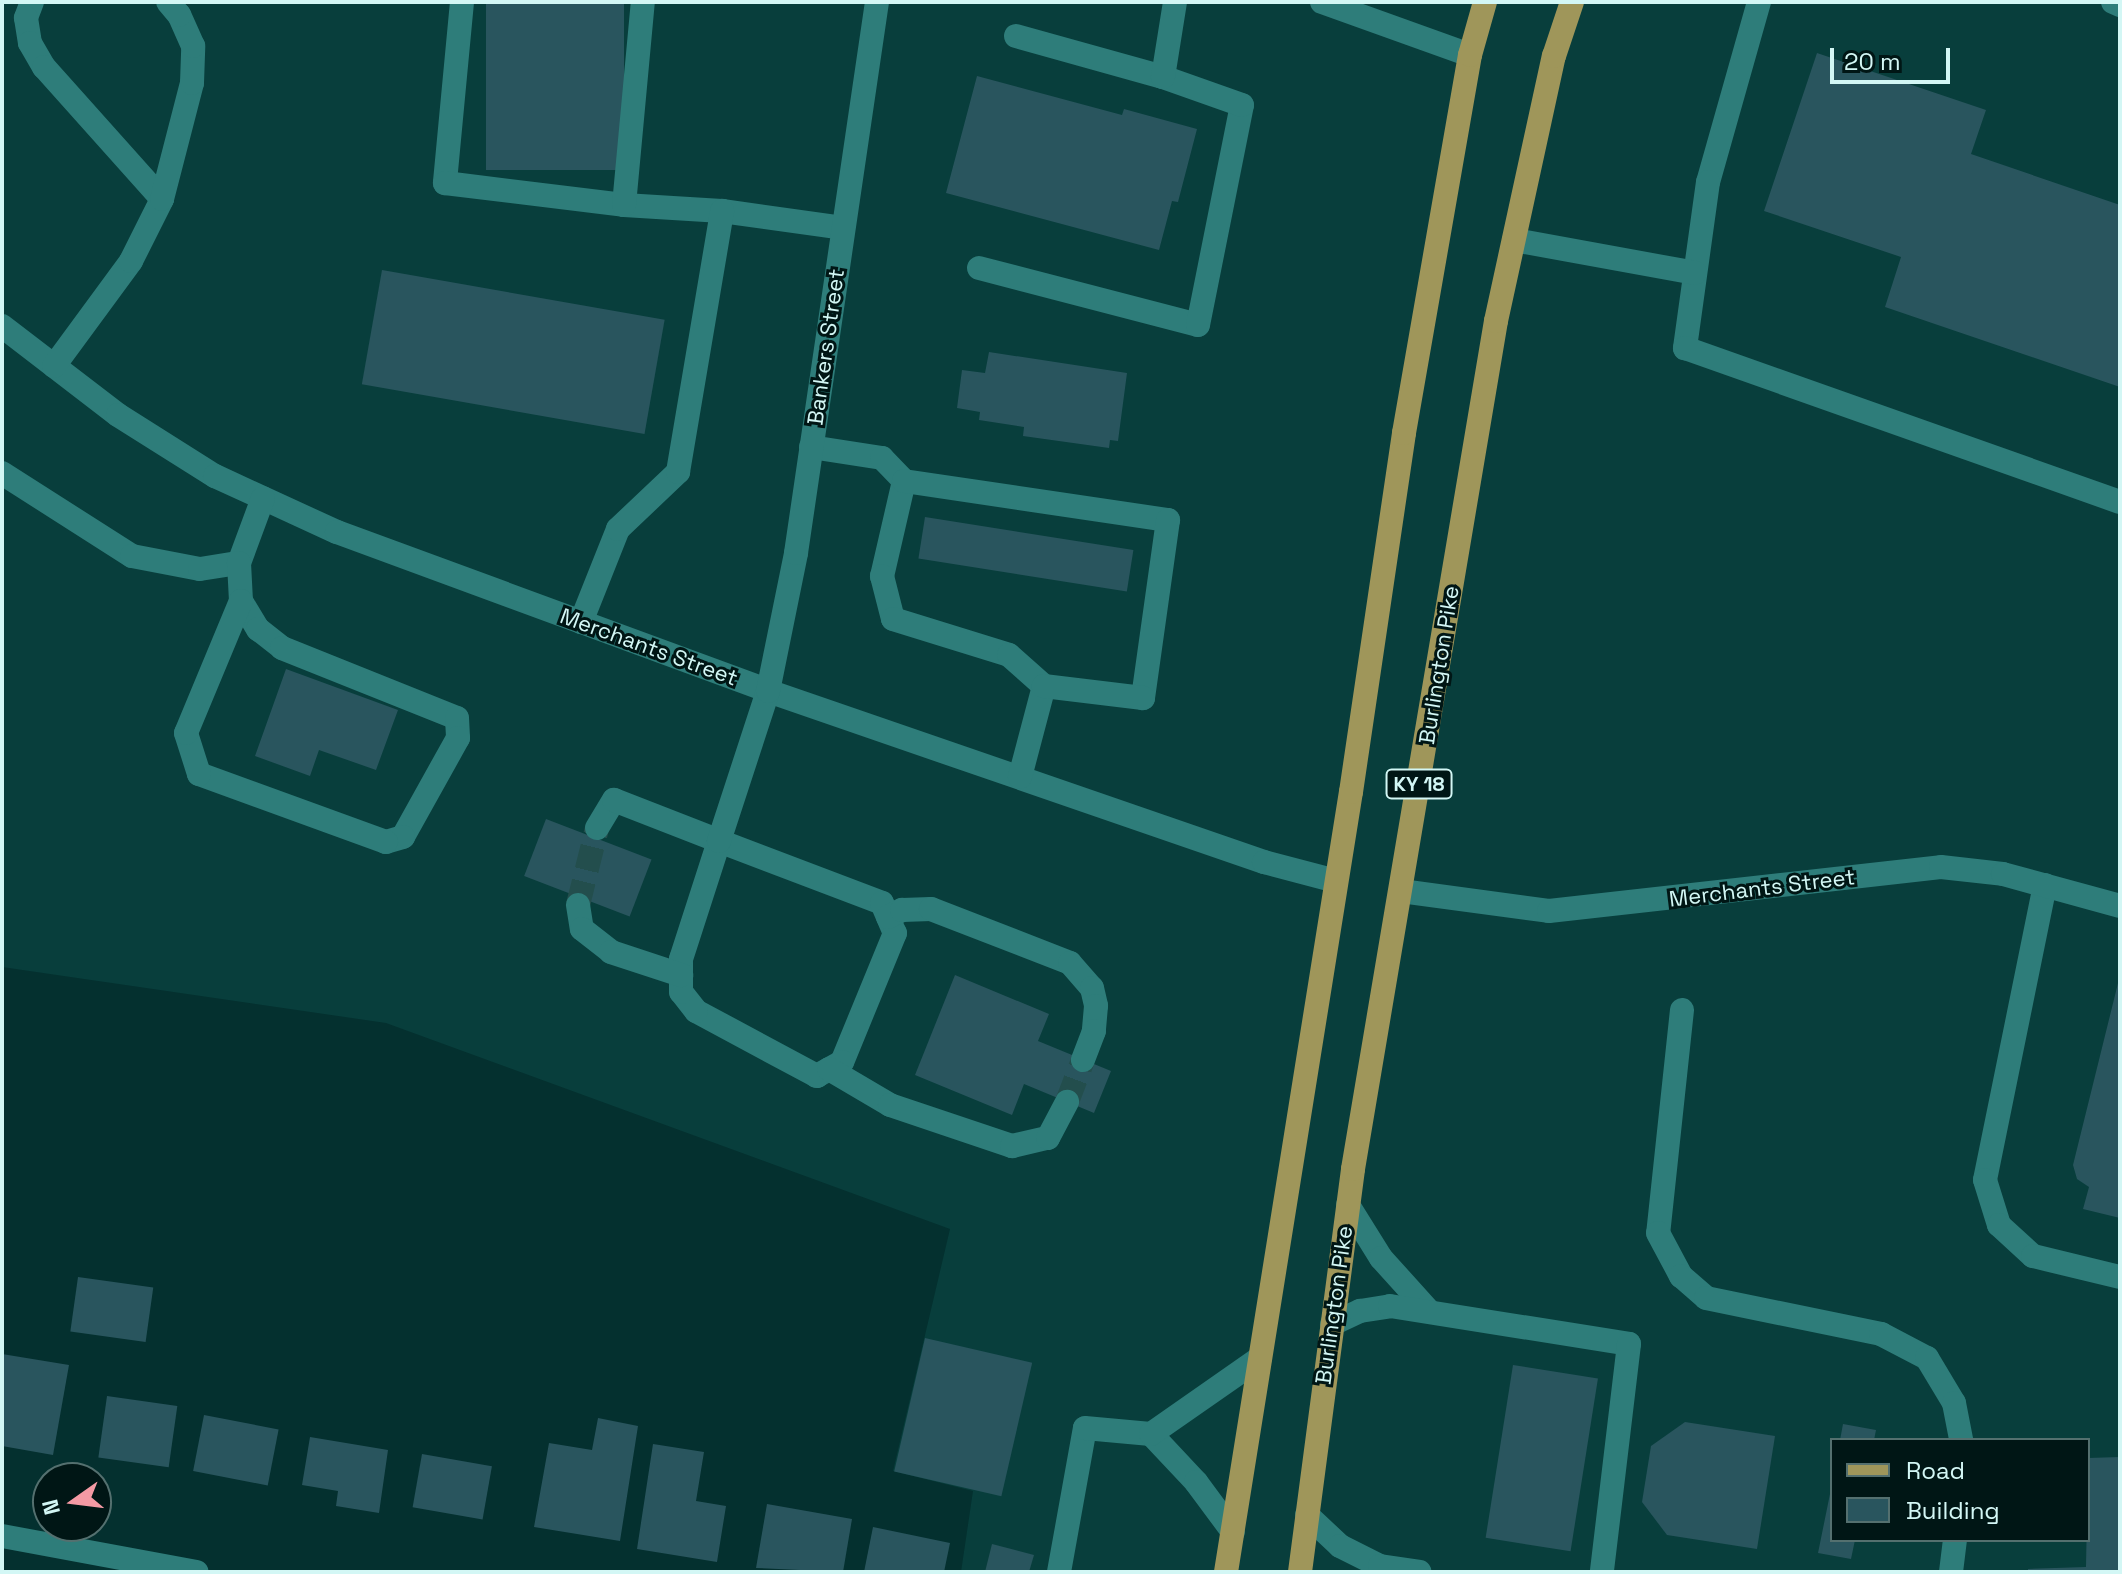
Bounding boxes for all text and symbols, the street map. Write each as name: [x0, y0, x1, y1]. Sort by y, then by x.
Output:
scale bar: [1834, 32, 1954, 82]
text: 20 m: [1844, 46, 1901, 77]
street label: Bankers Street: [802, 267, 850, 427]
street label: Burlington Pike: [1413, 584, 1465, 746]
street label: Merchants Street: [557, 603, 741, 691]
road number: KY 18: [1385, 768, 1453, 800]
street label: Merchants Street: [1668, 864, 1856, 912]
street label: Burlington Pike: [1310, 1224, 1358, 1386]
legend: [1830, 1438, 2090, 1542]
text: Road: [1906, 1455, 1965, 1486]
north arrow: [32, 1462, 112, 1542]
text: Building: [1906, 1495, 2000, 1526]
text: N: [35, 1497, 66, 1518]

